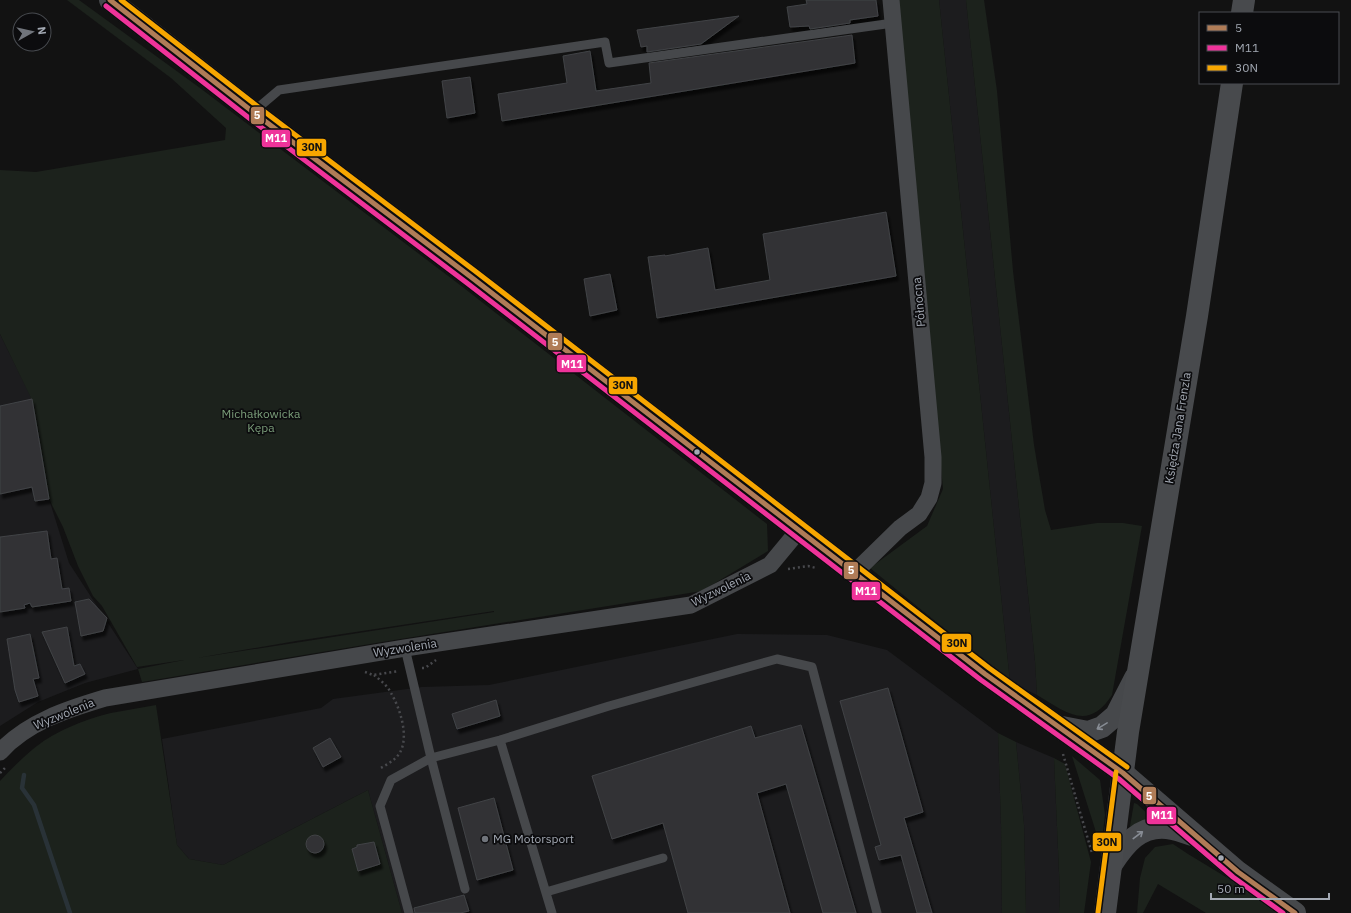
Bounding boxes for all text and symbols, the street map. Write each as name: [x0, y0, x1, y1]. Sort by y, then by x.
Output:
north arrow: [12, 12, 52, 52]
legend: [1199, 12, 1339, 84]
text: 5: [1235, 20, 1242, 35]
text: N: [34, 26, 49, 36]
text: M11: [1235, 40, 1259, 55]
text: 30N: [1235, 60, 1258, 75]
line badge: 5: [250, 106, 265, 125]
text: 5: [254, 108, 261, 122]
line badge: M11: [261, 129, 291, 148]
text: M11: [265, 131, 287, 145]
line badge: 30N: [296, 138, 327, 157]
text: 30N: [301, 140, 323, 154]
street label: Północna: [909, 276, 928, 328]
line badge: 5: [547, 332, 563, 351]
text: 5: [552, 335, 559, 349]
line badge: M11: [556, 354, 587, 373]
text: M11: [561, 357, 583, 371]
street label: Księdza Jana Frenzla: [1161, 370, 1194, 485]
line badge: 30N: [608, 376, 638, 395]
text: 30N: [612, 378, 634, 392]
park label: Michałkowicka Kępa: [221, 406, 301, 435]
unlabelled marker: [692, 447, 702, 457]
line badge: 5: [843, 561, 859, 580]
text: 5: [848, 563, 855, 577]
street label: Wyzwolenia: [689, 567, 753, 609]
line badge: M11: [851, 581, 881, 601]
text: M11: [855, 584, 877, 598]
line badge: 30N: [941, 633, 972, 653]
street label: Wyzwolenia: [372, 635, 438, 660]
text: 30N: [946, 636, 968, 650]
street label: Wyzwolenia: [31, 694, 97, 733]
one-way arrow: [1096, 722, 1108, 730]
line badge: 5: [1142, 786, 1157, 805]
text: 5: [1146, 789, 1153, 803]
line badge: M11: [1146, 806, 1177, 825]
text: M11: [1151, 808, 1173, 822]
place label: MG Motorsport: [493, 831, 574, 846]
one-way arrow: [1132, 831, 1143, 839]
line badge: 30N: [1092, 832, 1122, 852]
marker: MG Motorsport: [480, 834, 490, 844]
text: 30N: [1096, 835, 1118, 849]
unlabelled marker: [1216, 853, 1226, 863]
scale bar: [1211, 875, 1329, 901]
text: 50 m: [1217, 881, 1245, 896]

